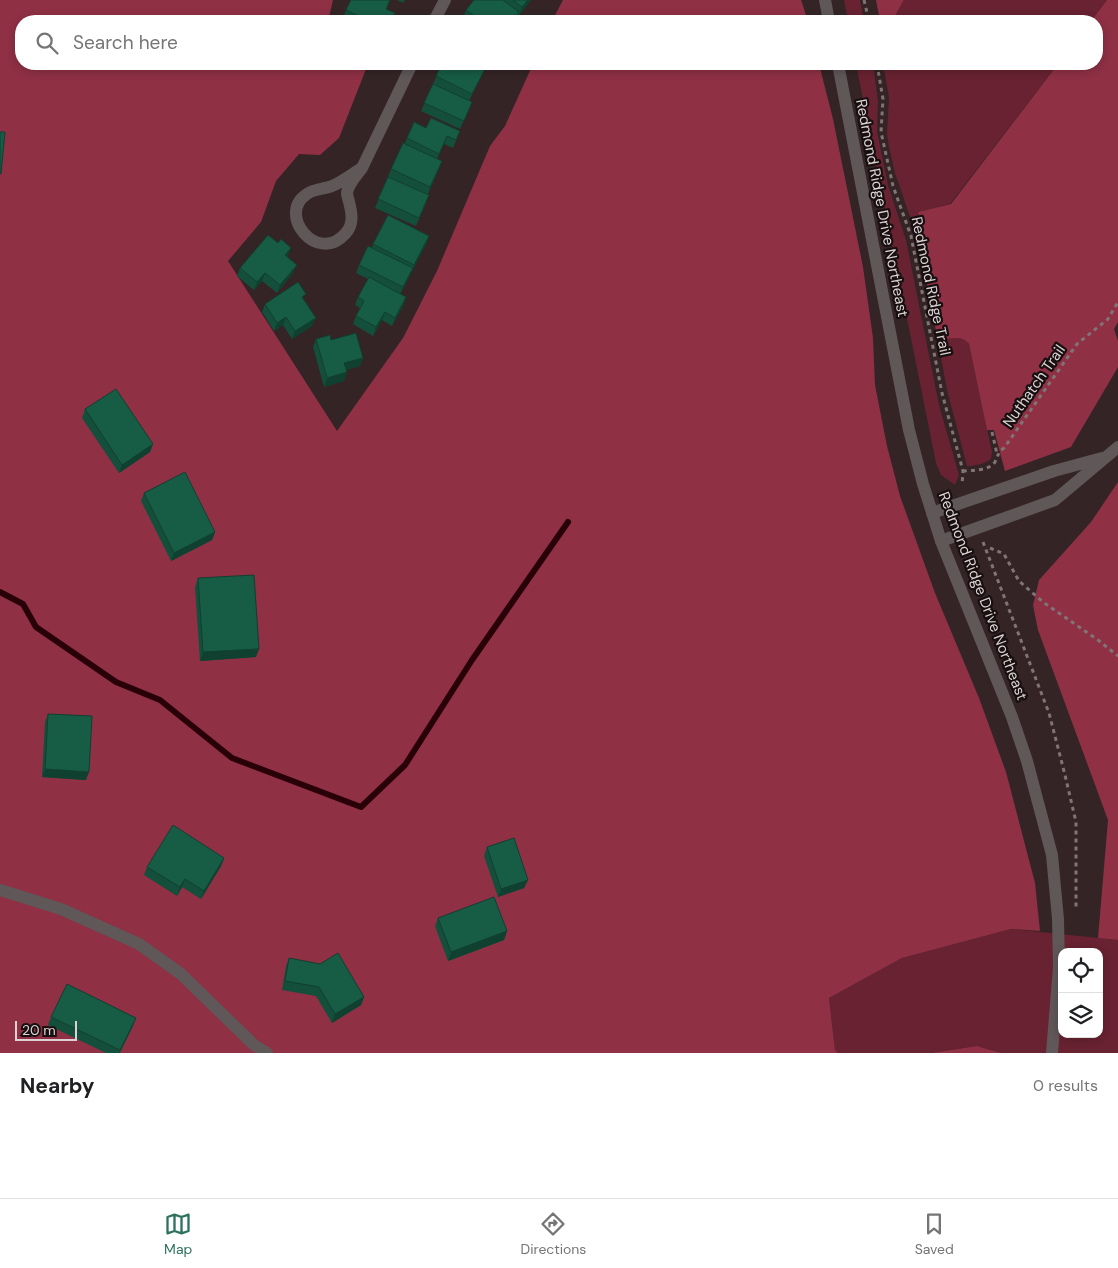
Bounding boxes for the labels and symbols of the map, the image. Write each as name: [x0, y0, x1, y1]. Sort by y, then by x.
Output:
street label: Redmond Ridge Drive Northeast: [851, 97, 913, 319]
street label: Redmond Ridge Trail: [907, 215, 955, 357]
street label: Nuthatch Trail: [998, 341, 1070, 431]
street label: Redmond Ridge Drive Northeast: [934, 489, 1032, 703]
scale bar: [15, 1018, 78, 1041]

